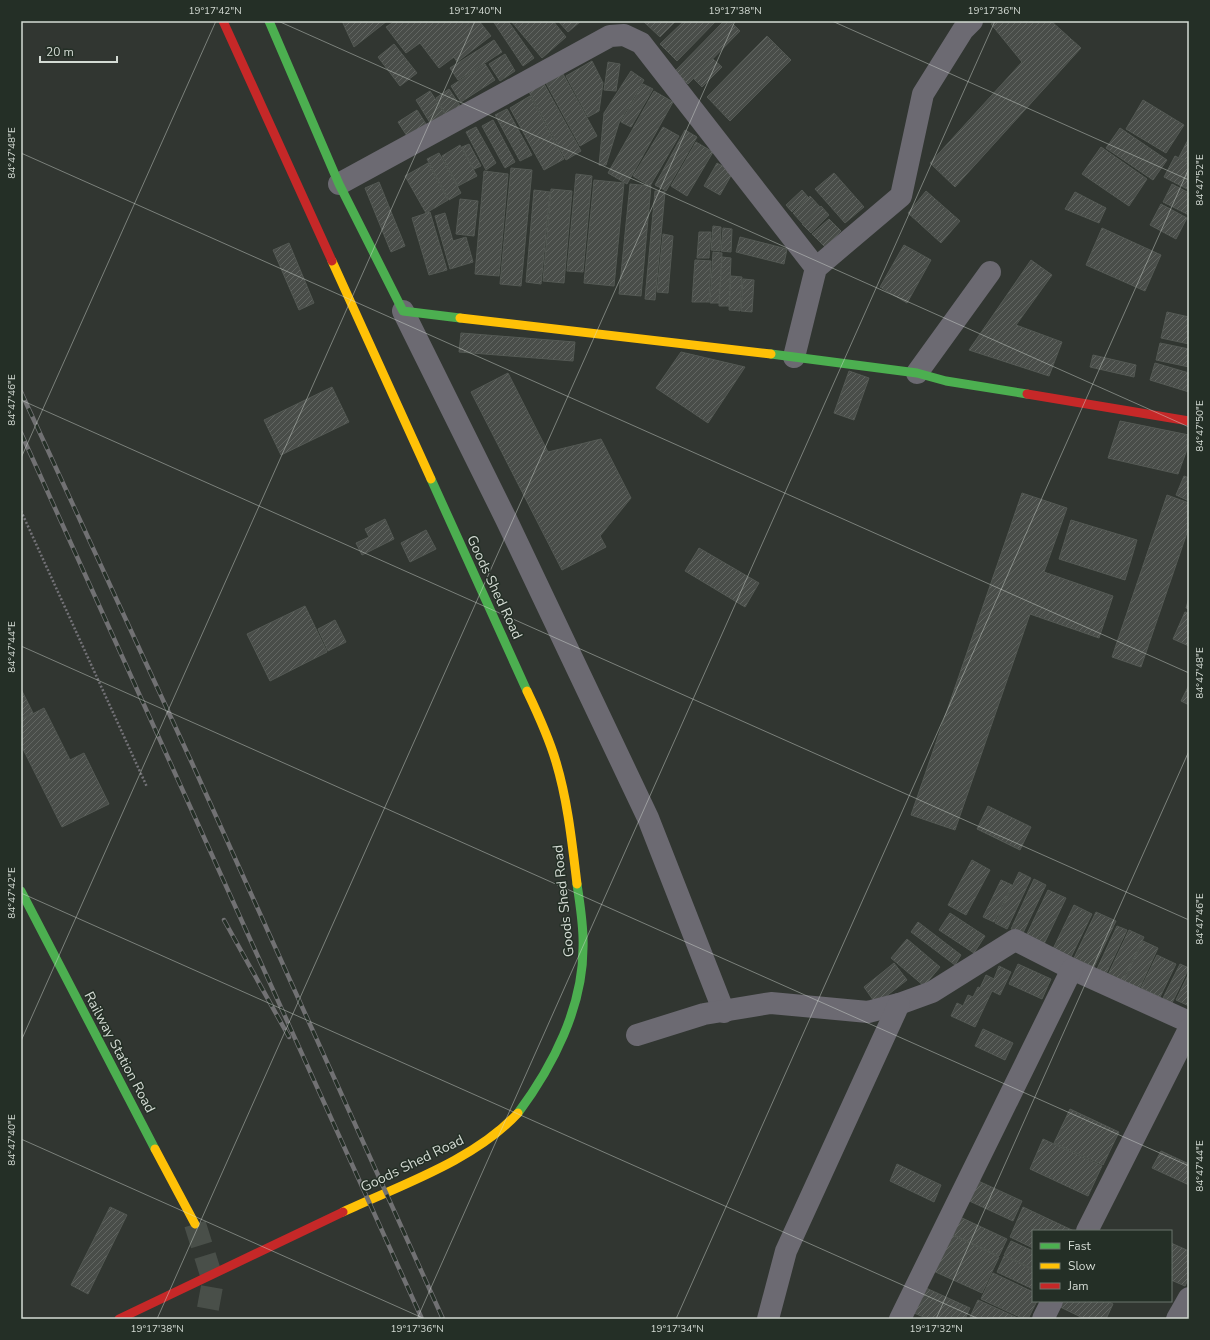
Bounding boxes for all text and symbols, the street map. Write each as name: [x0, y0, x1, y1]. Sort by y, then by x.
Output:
text: 19°17'42"N: [188, 4, 242, 18]
text: 19°17'40"N: [448, 4, 502, 18]
text: 19°17'38"N: [708, 4, 762, 18]
text: 19°17'36"N: [967, 4, 1021, 18]
scale bar: [40, 38, 117, 64]
text: 20 m: [46, 44, 74, 60]
text: 84°47'48"E: [5, 127, 19, 179]
text: 84°47'52"E: [1193, 154, 1207, 206]
text: 84°47'46"E: [5, 374, 19, 426]
text: 84°47'50"E: [1193, 400, 1207, 452]
street label: Goods Shed Road: [462, 532, 527, 642]
text: 84°47'44"E: [5, 621, 19, 673]
text: 84°47'48"E: [1193, 647, 1207, 699]
street label: Goods Shed Road: [548, 844, 579, 958]
text: 84°47'42"E: [5, 867, 19, 919]
text: 84°47'46"E: [1193, 893, 1207, 945]
street label: Railway Station Road: [80, 988, 160, 1116]
text: 84°47'40"E: [5, 1114, 19, 1166]
street label: Goods Shed Road: [357, 1130, 467, 1197]
text: 84°47'44"E: [1193, 1140, 1207, 1192]
legend: [1032, 1230, 1172, 1302]
text: Fast: [1068, 1238, 1091, 1254]
text: Slow: [1068, 1258, 1096, 1274]
text: Jam: [1067, 1278, 1089, 1294]
text: 19°17'38"N: [130, 1322, 184, 1336]
text: 19°17'36"N: [390, 1322, 444, 1336]
text: 19°17'34"N: [650, 1322, 704, 1336]
text: 19°17'32"N: [909, 1322, 963, 1336]

